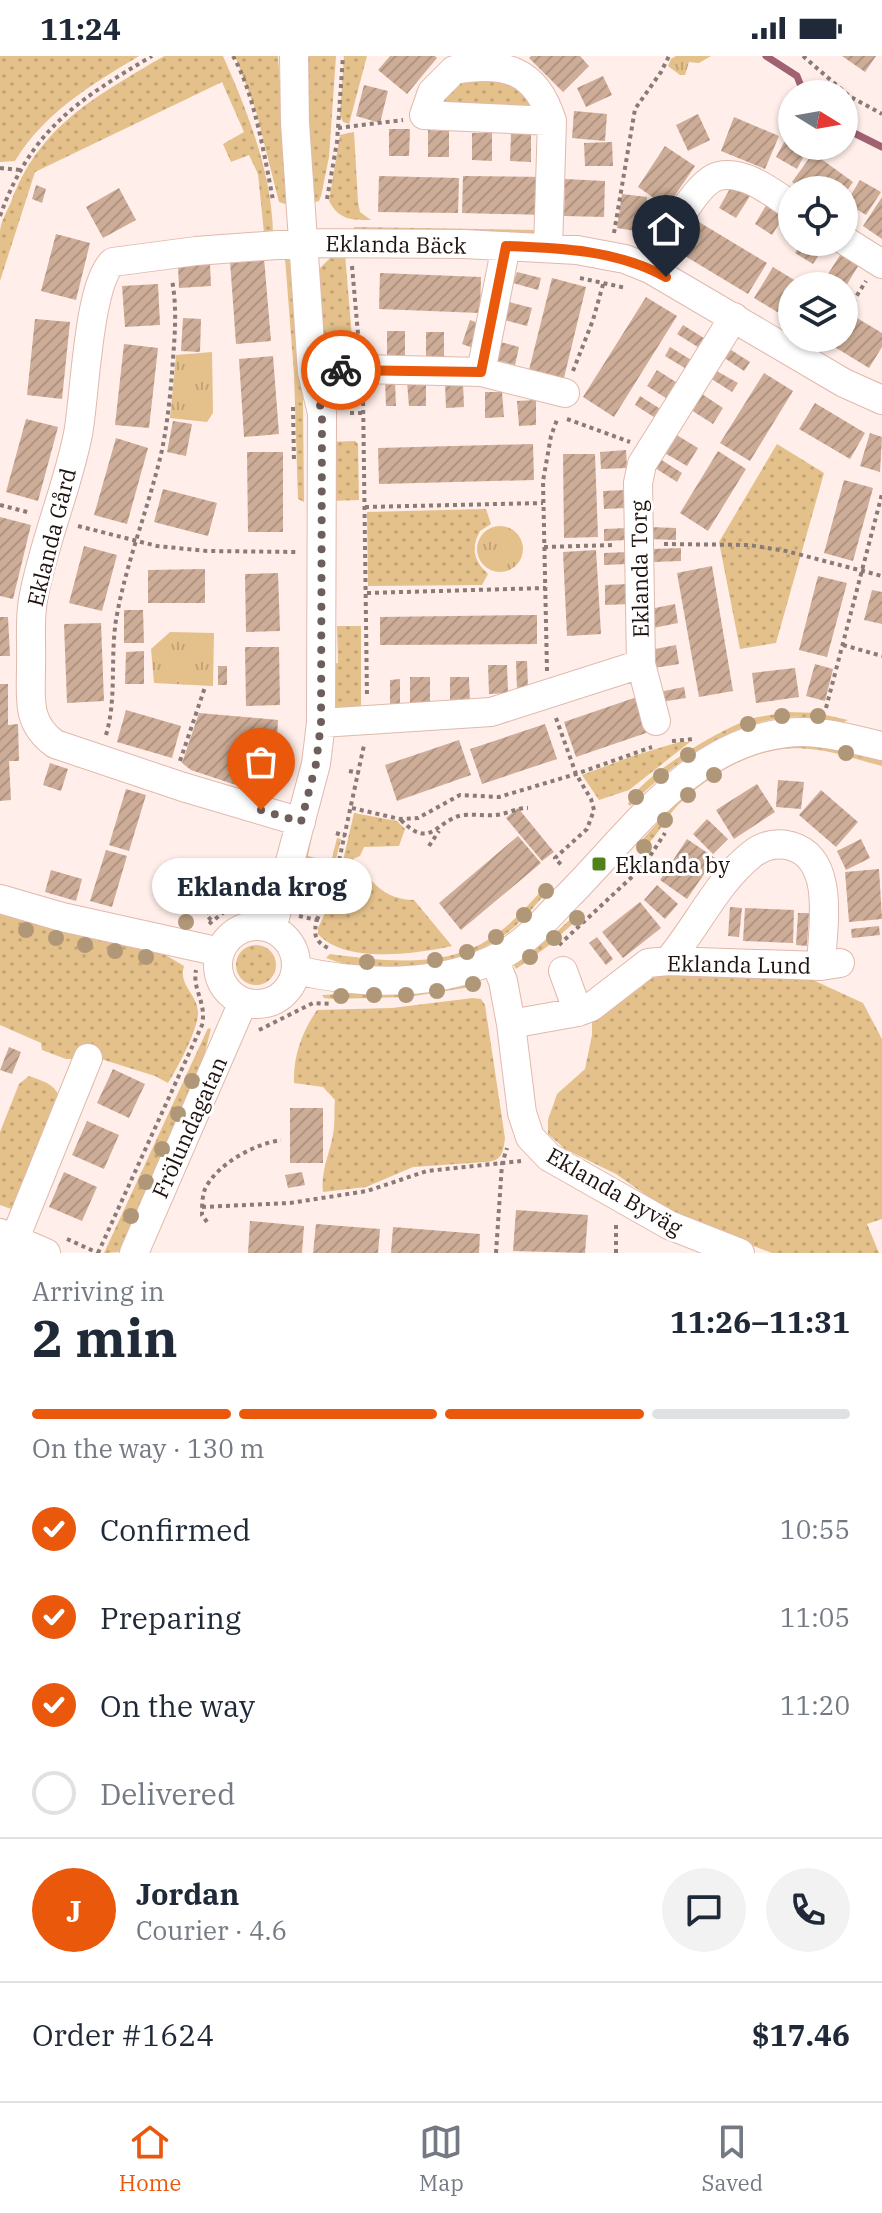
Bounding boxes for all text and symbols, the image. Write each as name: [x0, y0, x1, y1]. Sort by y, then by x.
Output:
text: 11:24: [40, 9, 121, 48]
north arrow: [778, 80, 858, 160]
map controls: [778, 80, 858, 352]
button: locate: [778, 176, 858, 256]
pin: [632, 195, 700, 277]
icon: home: [644, 207, 688, 251]
street label: Eklanda Bäck: [325, 228, 467, 260]
button: layers: [778, 272, 858, 352]
courier: [301, 330, 381, 410]
icon: bike: [319, 348, 363, 392]
street label: Eklanda Gård: [20, 465, 82, 609]
street label: Eklanda Torg: [623, 500, 655, 638]
pin: [227, 728, 295, 810]
icon: bag: [239, 740, 283, 784]
place label: Eklanda by: [615, 850, 730, 879]
marker: Eklanda by: [590, 855, 608, 873]
callout: Eklanda krog: [151, 858, 371, 914]
text: Eklanda krog: [177, 869, 347, 903]
street label: Eklanda Lund: [667, 948, 811, 980]
street label: Frölundagatan: [145, 1051, 233, 1203]
street label: Eklanda Byväg: [542, 1140, 688, 1242]
text: Arriving in: [32, 1274, 165, 1308]
text: 11:26–11:31: [670, 1302, 850, 1341]
text: 2 min: [32, 1304, 178, 1371]
text: On the way · 130 m: [32, 1431, 265, 1465]
icon: check: [32, 1507, 76, 1551]
text: Confirmed: [100, 1510, 251, 1549]
text: 10:55: [780, 1512, 850, 1546]
icon: check: [32, 1595, 76, 1639]
text: Preparing: [100, 1598, 241, 1637]
text: 11:05: [780, 1600, 850, 1634]
icon: check: [32, 1683, 76, 1727]
text: On the way: [100, 1686, 255, 1725]
text: 11:20: [780, 1688, 850, 1722]
text: Delivered: [100, 1774, 235, 1813]
button: chat: [662, 1868, 746, 1952]
button: phone: [766, 1868, 850, 1952]
text: Jordan: [136, 1874, 239, 1913]
text: J: [66, 1891, 82, 1930]
text: Courier · 4.6: [136, 1913, 287, 1947]
text: Order #1624: [32, 2015, 214, 2054]
text: $17.46: [752, 2015, 850, 2054]
tab: Home: [119, 2120, 181, 2197]
tab: Map: [419, 2120, 464, 2197]
tab: Saved: [702, 2120, 763, 2197]

